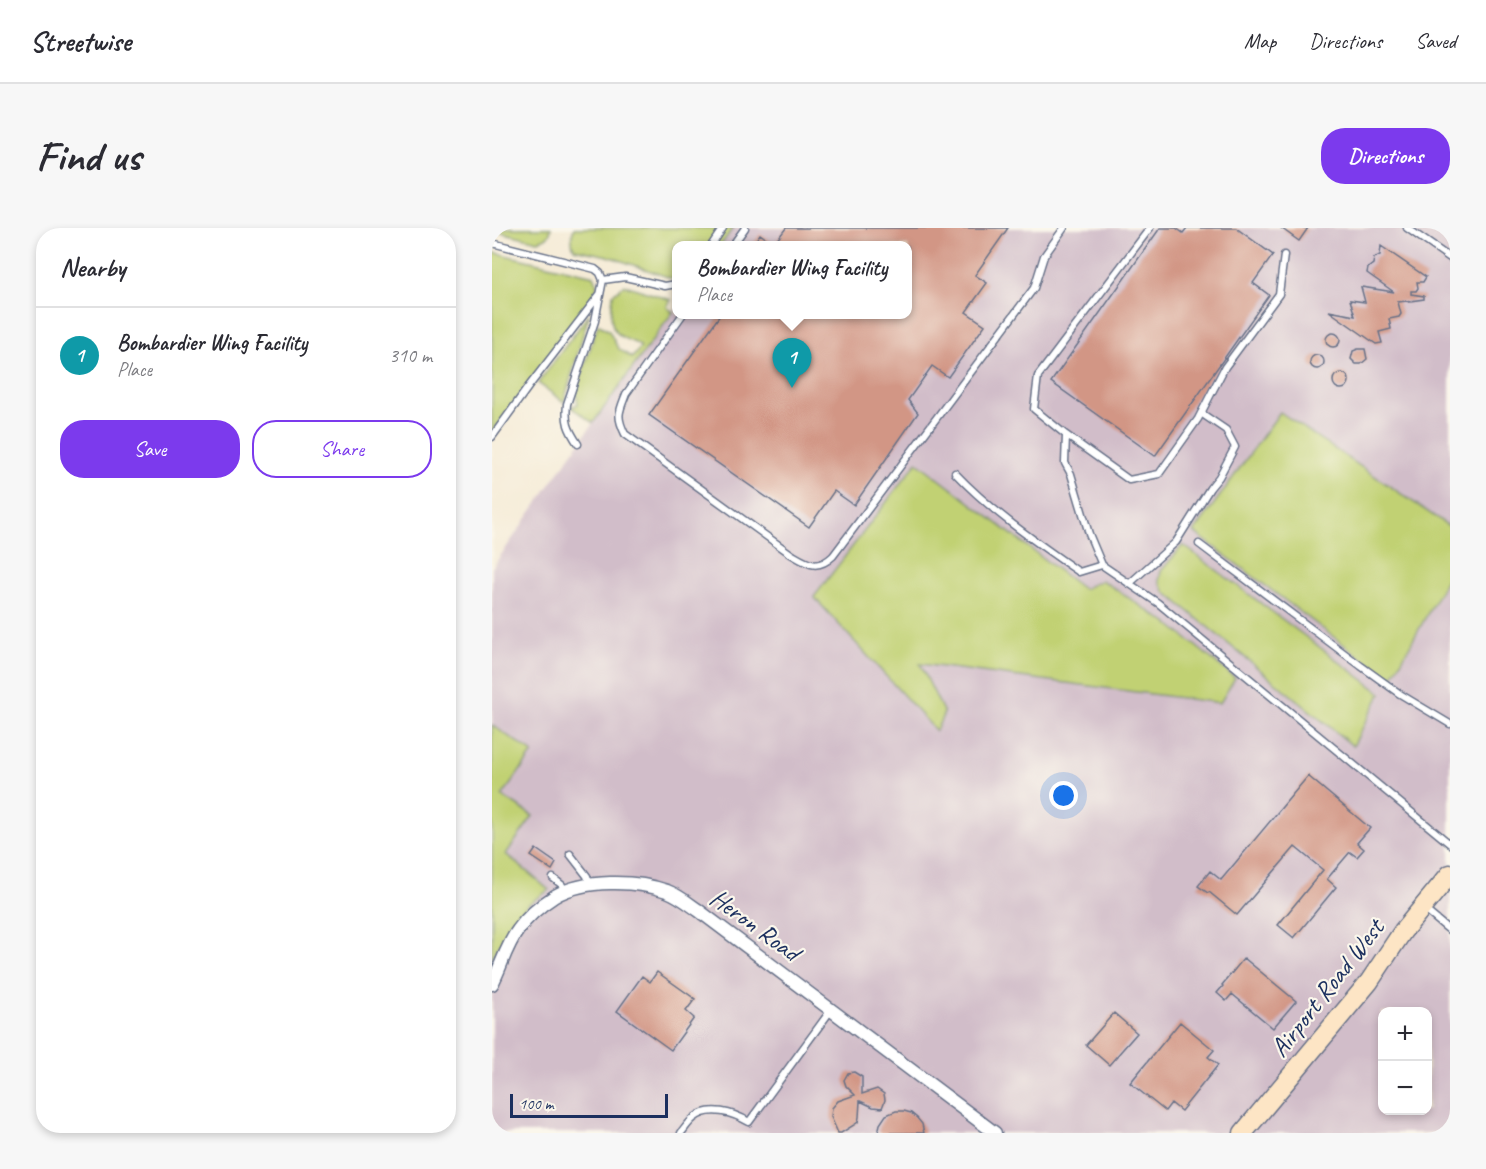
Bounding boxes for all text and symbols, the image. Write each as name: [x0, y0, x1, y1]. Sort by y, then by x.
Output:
text: Streetwise: [30, 24, 131, 59]
text: Map: [1244, 28, 1276, 54]
text: Directions: [1309, 28, 1382, 54]
text: Saved: [1415, 28, 1456, 54]
button: Directions: [1321, 128, 1450, 184]
text: Find us: [36, 130, 141, 183]
popup: [672, 241, 912, 319]
text: Nearby: [60, 251, 125, 284]
text: Bombardier Wing Facility: [697, 254, 887, 282]
text: Place: [697, 282, 732, 307]
text: Bombardier Wing Facility: [117, 329, 307, 357]
pin: 1: [772, 338, 812, 388]
text: 1: [75, 343, 84, 368]
text: 310 m: [389, 343, 432, 368]
text: Place: [117, 357, 152, 382]
button: Save: [60, 420, 240, 478]
button: Share: [252, 420, 432, 478]
your location: [1049, 781, 1078, 810]
street label: Heron Road: [704, 881, 810, 971]
street label: Airport Road West: [1263, 911, 1393, 1064]
map controls: [1378, 1007, 1432, 1115]
button: +: [1378, 1007, 1432, 1061]
button: −: [1378, 1061, 1432, 1115]
scale bar: [510, 1091, 668, 1118]
text: 100 m: [519, 1094, 553, 1114]

